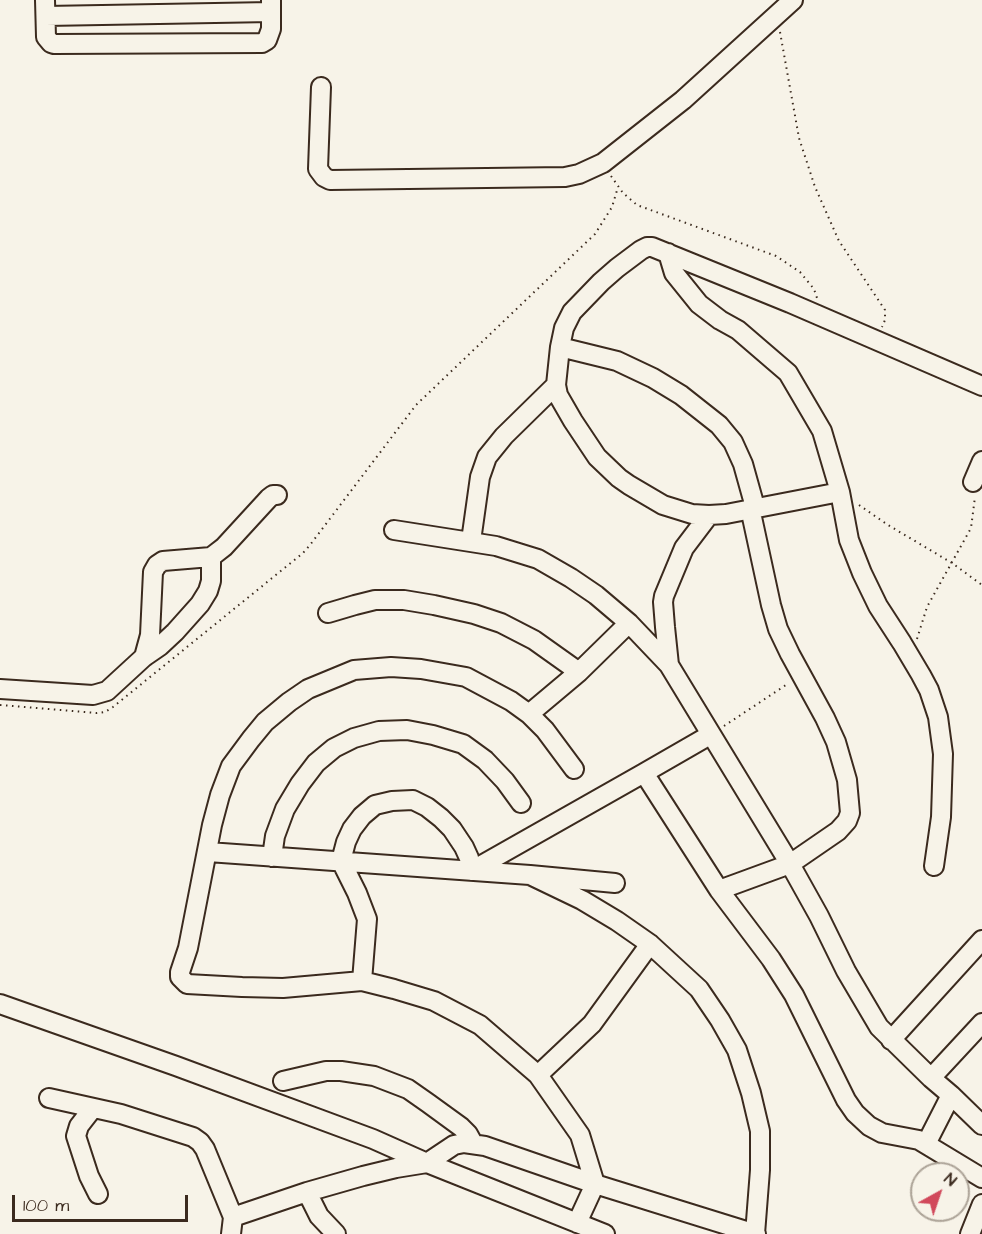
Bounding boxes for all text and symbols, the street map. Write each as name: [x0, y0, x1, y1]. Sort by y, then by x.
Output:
north arrow: [910, 1162, 970, 1222]
text: N: [939, 1168, 961, 1191]
scale bar: [15, 1183, 190, 1221]
text: 100 m: [23, 1193, 69, 1218]

